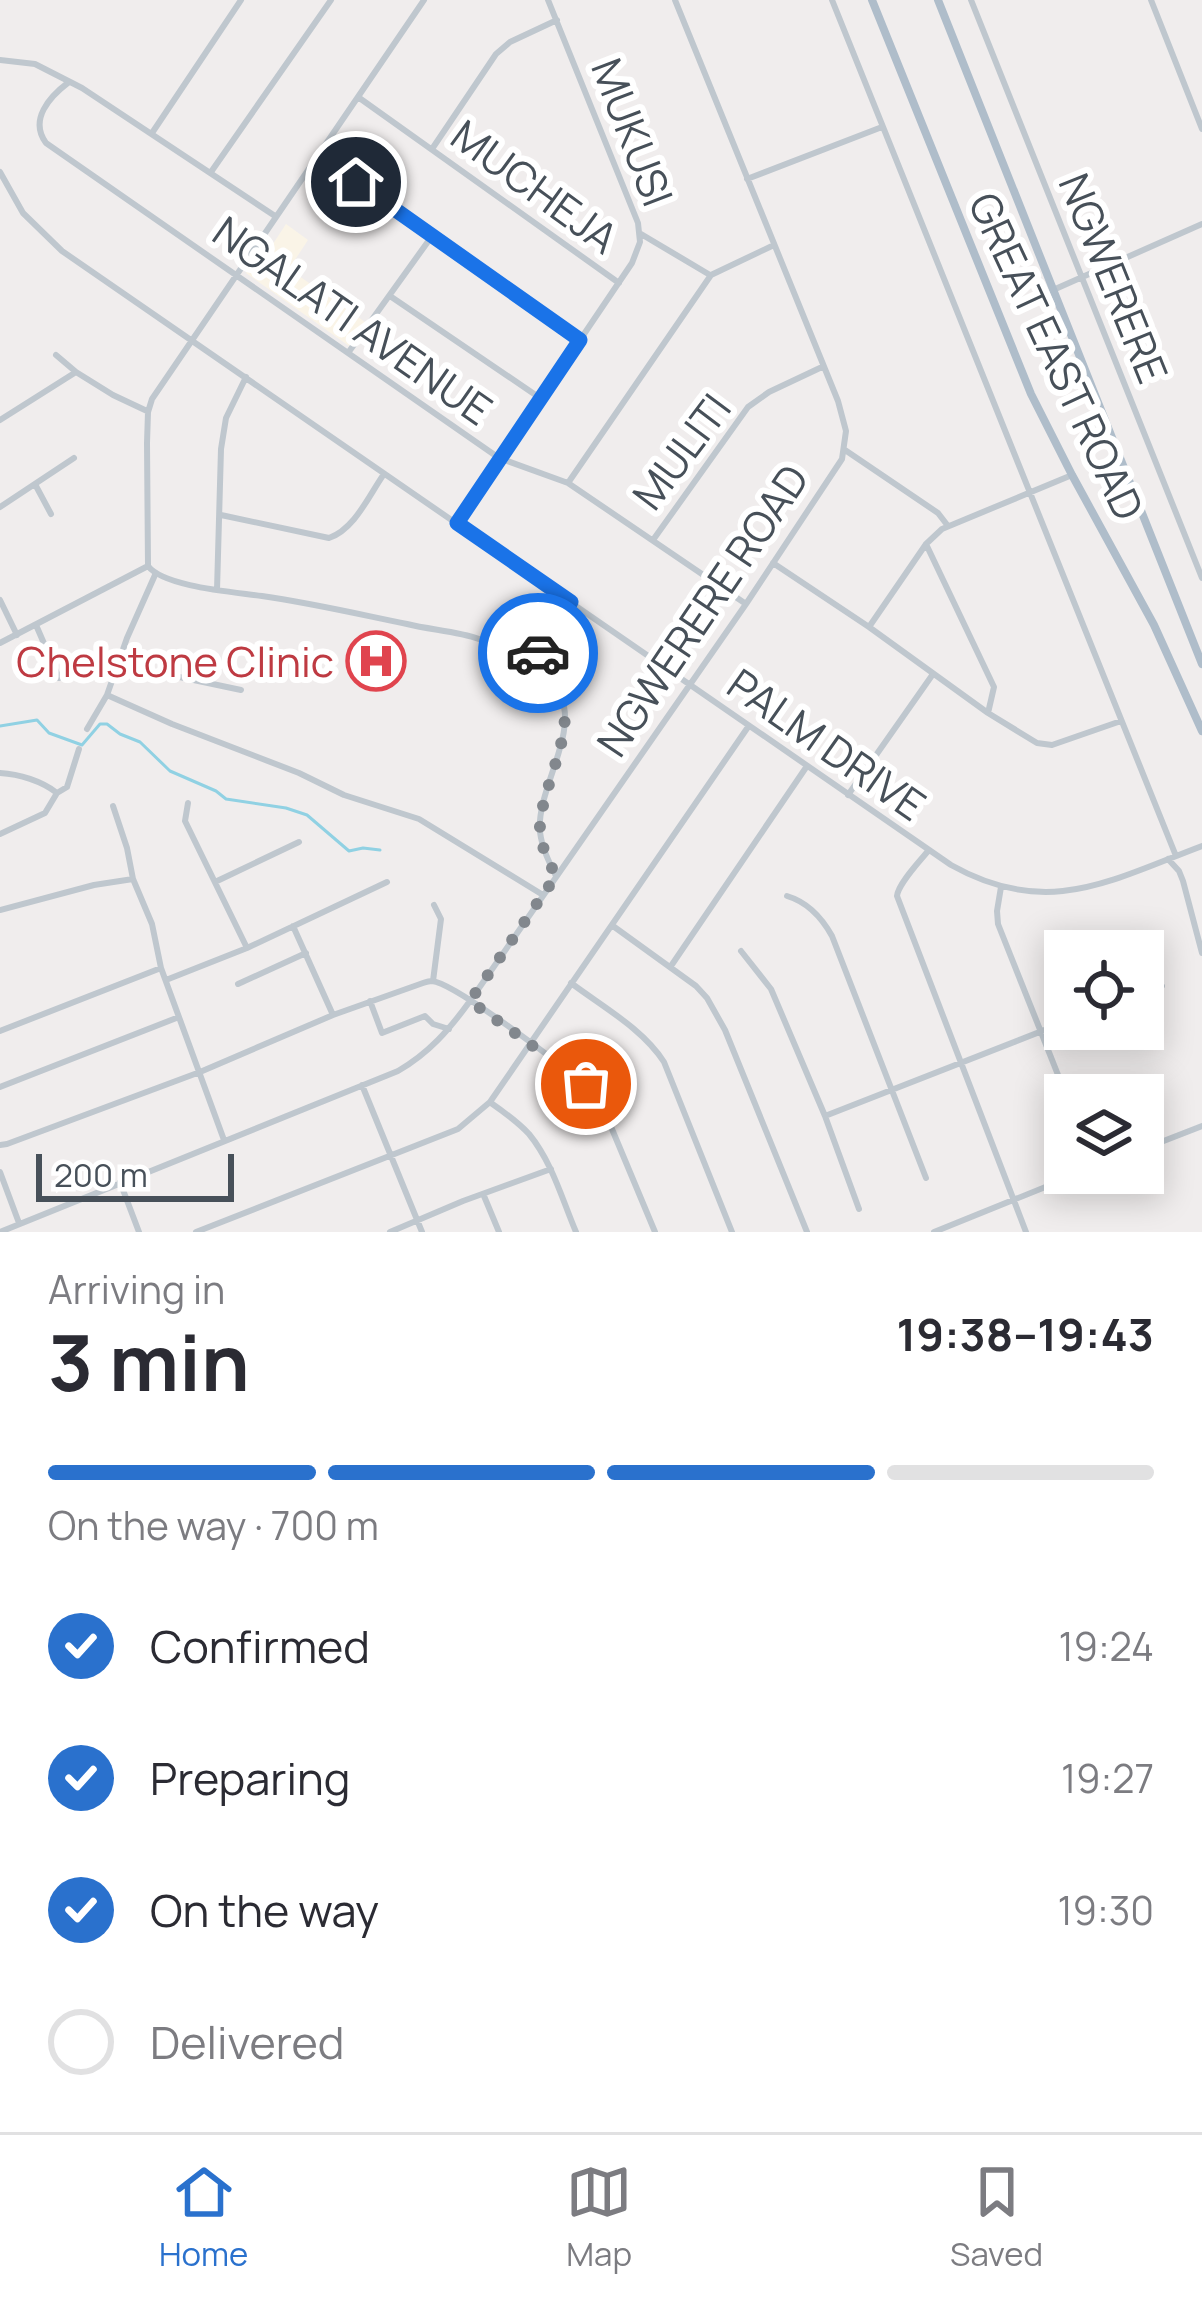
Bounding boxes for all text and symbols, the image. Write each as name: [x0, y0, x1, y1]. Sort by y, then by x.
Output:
street label: MUKUSI: [578, 50, 688, 214]
street label: MUCHEJA: [440, 106, 630, 266]
pin: [305, 131, 407, 233]
icon: home: [323, 149, 389, 215]
street label: NGWERERE: [1046, 165, 1182, 391]
street label: GREAT EAST ROAD: [956, 183, 1158, 529]
street label: NGALATI AVENUE: [202, 202, 504, 438]
street label: MULITI: [618, 381, 744, 521]
street label: NGWERERE ROAD: [583, 453, 821, 767]
courier: [478, 593, 598, 713]
icon: car: [505, 620, 571, 686]
hospital icon: Chelstone Clinic: [345, 630, 407, 692]
place label: Chelstone Clinic: [16, 632, 334, 690]
street label: PALM DRIVE: [717, 655, 937, 833]
map controls: [1044, 930, 1164, 1194]
button: locate: [1044, 930, 1164, 1050]
pin: [535, 1033, 637, 1135]
icon: bag: [553, 1051, 619, 1117]
button: layers: [1044, 1074, 1164, 1194]
scale bar: [36, 1148, 234, 1201]
text: 200 m: [54, 1152, 148, 1197]
text: Arriving in: [48, 1262, 225, 1316]
text: 19:38–19:43: [896, 1303, 1154, 1365]
text: 3 min: [48, 1308, 250, 1414]
text: On the way · 700 m: [48, 1498, 379, 1552]
icon: check: [48, 1613, 114, 1679]
text: Confirmed: [150, 1615, 370, 1677]
text: 19:24: [1058, 1619, 1154, 1673]
icon: check: [48, 1745, 114, 1811]
text: Preparing: [150, 1747, 350, 1809]
text: 19:27: [1061, 1751, 1154, 1805]
icon: check: [48, 1877, 114, 1943]
text: On the way: [150, 1879, 379, 1941]
text: 19:30: [1058, 1883, 1154, 1937]
text: Delivered: [150, 2011, 345, 2073]
tab: Home: [159, 2159, 248, 2276]
tab: Map: [566, 2159, 632, 2276]
tab: Saved: [950, 2159, 1043, 2276]

